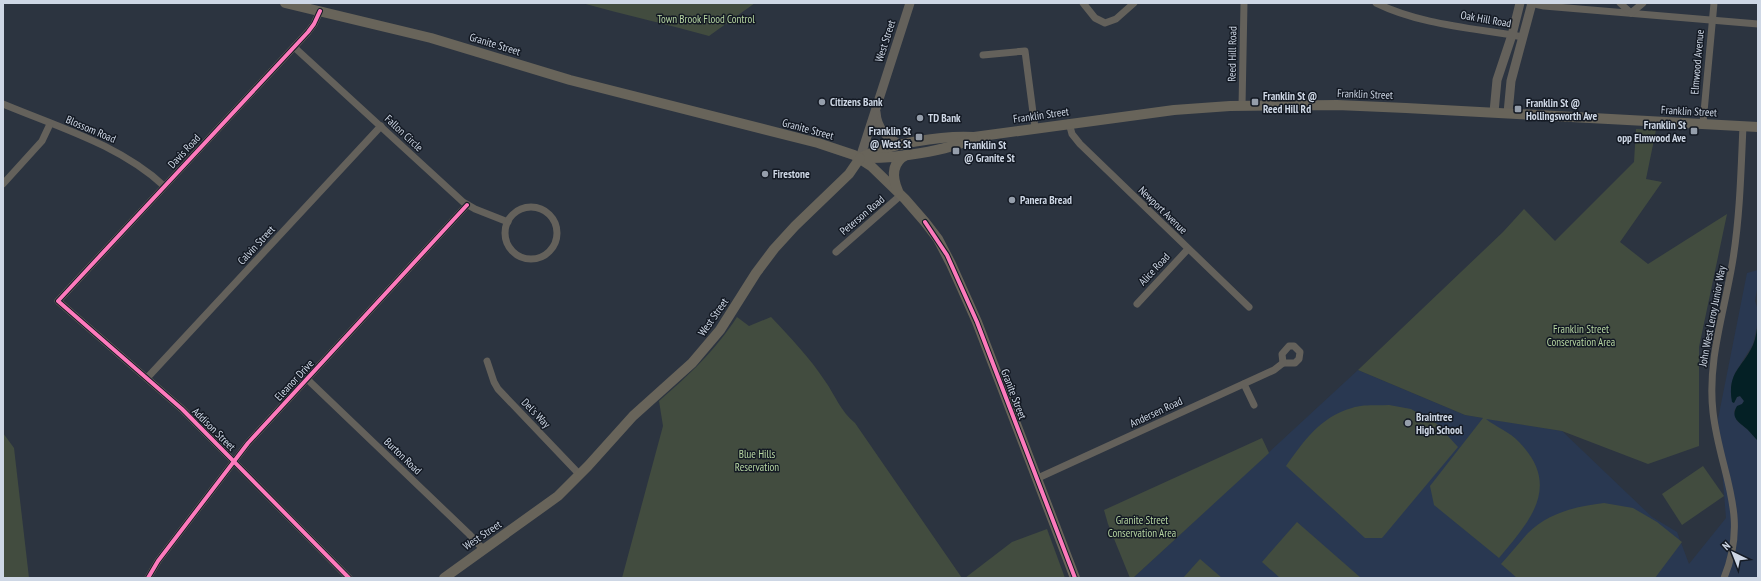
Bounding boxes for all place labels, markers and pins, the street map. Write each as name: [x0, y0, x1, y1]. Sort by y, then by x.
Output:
place label: Franklin St @ Reed Hill Rd: [1263, 89, 1317, 116]
place label: Citizens Bank: [830, 95, 883, 109]
place label: Franklin St @ Hollingsworth Ave: [1526, 96, 1597, 123]
marker: Citizens Bank: [817, 97, 827, 107]
marker: Franklin St @ Reed Hill Rd: [1250, 97, 1260, 107]
marker: Franklin St @ Hollingsworth Ave: [1513, 104, 1523, 114]
place label: TD Bank: [928, 111, 961, 125]
marker: TD Bank: [915, 113, 925, 123]
place label: Franklin St opp Elmwood Ave: [1617, 118, 1687, 145]
place label: Franklin St @ West St: [869, 124, 912, 151]
marker: Franklin St opp Elmwood Ave: [1689, 126, 1699, 136]
marker: Franklin St @ West St: [914, 132, 924, 142]
place label: Franklin St @ Granite St: [964, 138, 1016, 165]
marker: Franklin St @ Granite St: [951, 146, 961, 156]
place label: Firestone: [773, 167, 810, 181]
marker: Firestone: [760, 169, 770, 179]
place label: Panera Bread: [1020, 193, 1072, 207]
marker: Panera Bread: [1007, 195, 1017, 205]
place label: Braintree High School: [1416, 410, 1463, 437]
marker: Braintree High School: [1403, 418, 1413, 428]

